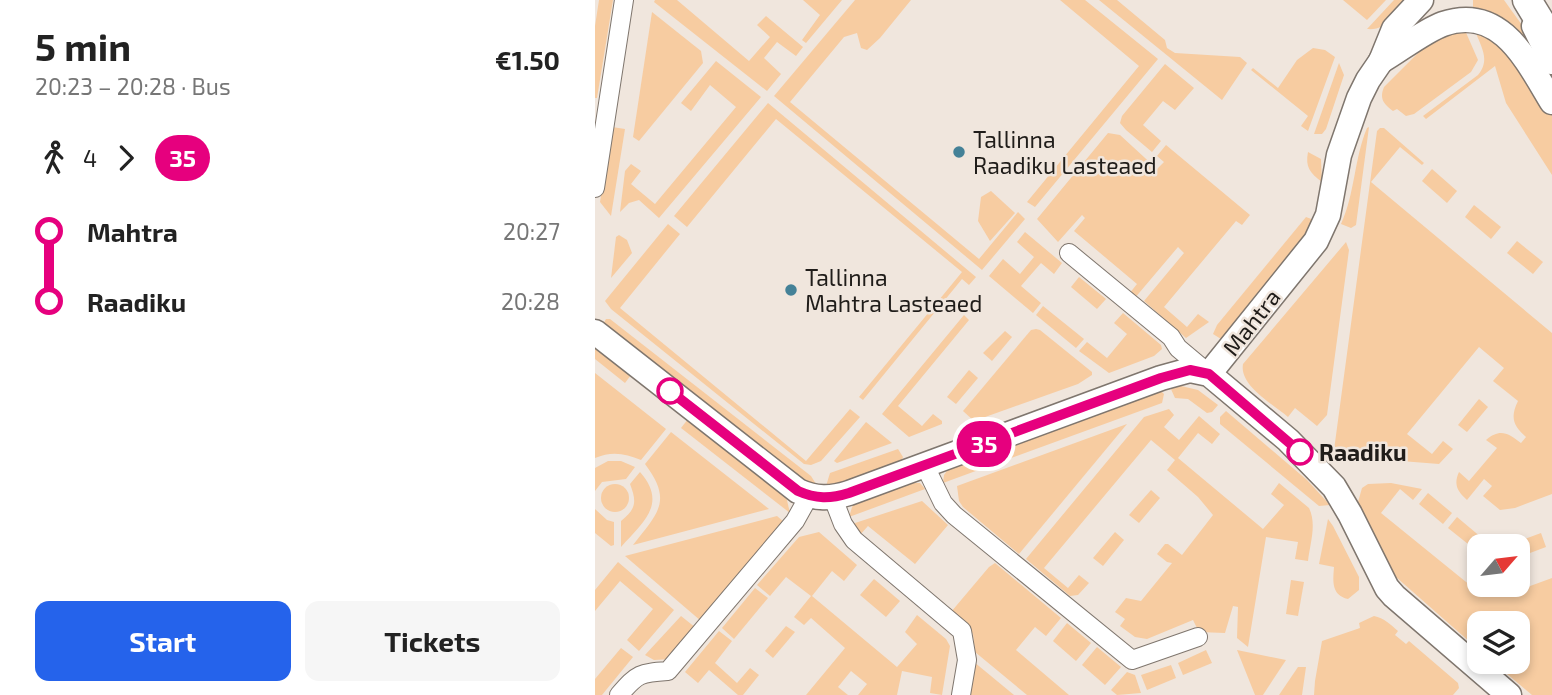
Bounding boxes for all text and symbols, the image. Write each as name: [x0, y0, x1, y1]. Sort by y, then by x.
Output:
text: 5 min: [35, 23, 131, 69]
text: €1.50: [495, 44, 560, 75]
text: 20:23 – 20:28 · Bus: [35, 72, 231, 100]
place label: Tallinna Raadiku Lasteaed: [973, 125, 1157, 179]
icon: walk: [35, 139, 73, 177]
icon: forward: [107, 139, 145, 177]
text: 35: [169, 143, 196, 172]
text: 4: [83, 144, 97, 172]
marker: Tallinna Raadiku Lasteaed: [951, 144, 967, 160]
text: Mahtra: [87, 216, 178, 247]
text: 20:27: [503, 217, 560, 245]
place label: Tallinna Mahtra Lasteaed: [805, 263, 982, 317]
marker: Tallinna Mahtra Lasteaed: [783, 282, 799, 298]
street label: Mahtra: [1216, 283, 1286, 361]
text: Raadiku: [87, 286, 186, 317]
text: 20:28: [501, 287, 560, 315]
unlabelled marker: [657, 378, 683, 404]
line badge: 35: [953, 421, 1015, 467]
text: 35: [971, 429, 997, 458]
place label: Raadiku: [1319, 438, 1407, 466]
marker: Raadiku: [1287, 439, 1313, 465]
north arrow: [1467, 534, 1529, 597]
map controls: [1467, 534, 1530, 674]
button: Start: [35, 601, 291, 681]
button: Tickets: [305, 601, 560, 681]
button: layers: [1467, 611, 1530, 674]

